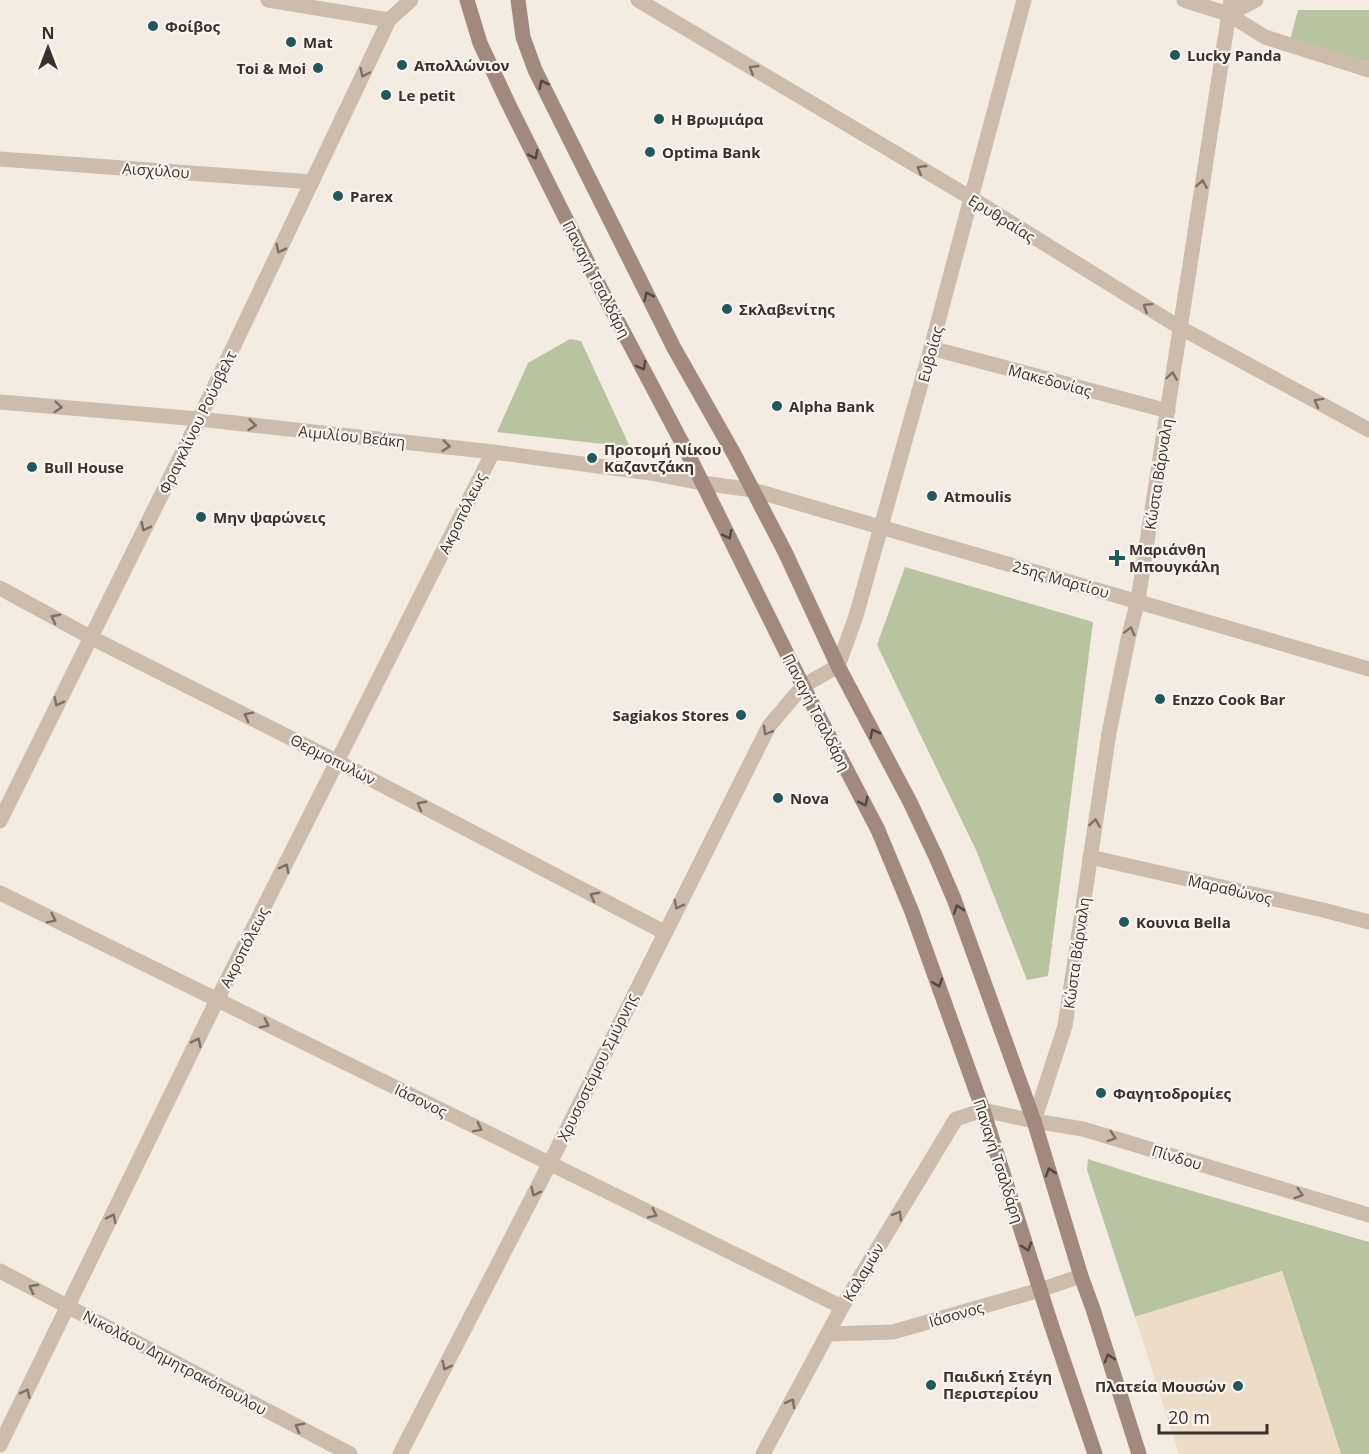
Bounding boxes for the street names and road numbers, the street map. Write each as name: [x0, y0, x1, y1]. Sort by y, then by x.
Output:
street label: Αισχύλου: [122, 158, 190, 182]
street label: Ερυθραίας: [965, 190, 1039, 246]
street label: Παναγή Τσαλδάρη: [559, 217, 635, 341]
street label: Ευβοίας: [913, 324, 947, 384]
street label: Φραγκλίνου Ρούσβελτ: [154, 347, 240, 497]
street label: Μακεδονίας: [1006, 359, 1094, 401]
street label: Κώστα Βάρναλη: [1139, 417, 1177, 531]
street label: Αιμιλίου Βεάκη: [298, 420, 406, 452]
street label: Ακροπόλεως: [434, 469, 490, 557]
street label: 25ης Μαρτίου: [1010, 556, 1112, 602]
street label: Παναγή Τσαλδάρη: [779, 650, 855, 774]
street label: Θερμοπυλών: [287, 729, 379, 789]
street label: Μαραθώνος: [1186, 870, 1274, 908]
street label: Κώστα Βάρναλη: [1058, 896, 1094, 1010]
street label: Ακροπόλεως: [215, 903, 273, 991]
street label: Χρυσοστόμου Σμύρνης: [552, 990, 642, 1144]
street label: Ιάσονος: [391, 1079, 451, 1121]
street label: Παναγή Τσαλδάρη: [970, 1096, 1028, 1226]
street label: Πίνδου: [1150, 1140, 1204, 1174]
street label: Καλαμών: [838, 1239, 888, 1305]
street label: Ιάσονος: [926, 1297, 986, 1331]
street label: Νικολάου Δημητρακόπουλου: [80, 1305, 270, 1419]

